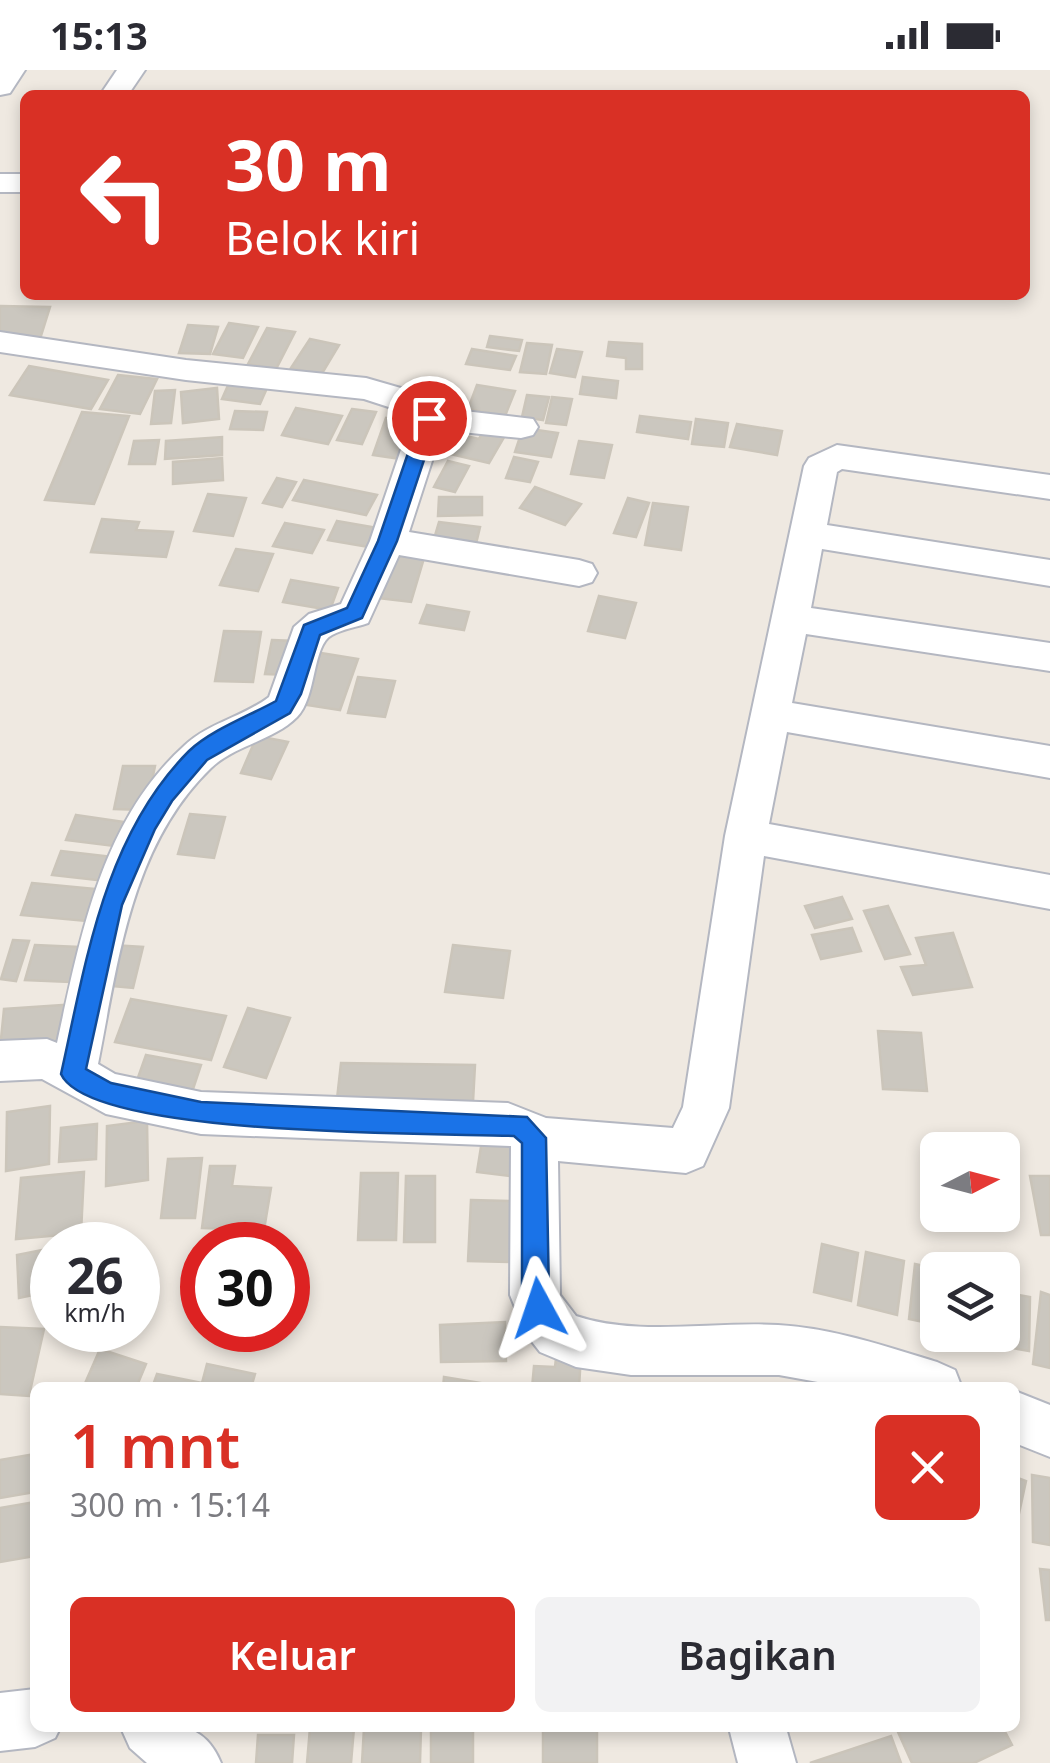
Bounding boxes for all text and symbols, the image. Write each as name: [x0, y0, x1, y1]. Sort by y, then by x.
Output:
text: 15:13: [50, 9, 148, 61]
text: 30 m: [225, 116, 392, 212]
icon: left: [60, 130, 190, 260]
text: Belok kiri: [225, 207, 420, 268]
pin: [387, 376, 472, 461]
icon: arrive: [402, 391, 457, 446]
north arrow: [920, 1132, 1020, 1232]
map controls: [920, 1132, 1020, 1352]
speed limit sign: 30: [180, 1222, 310, 1352]
text: 26: [66, 1241, 124, 1309]
button: layers: [920, 1252, 1020, 1352]
position arrow: [487, 1256, 591, 1360]
text: km/h: [64, 1295, 126, 1329]
text: 1 mnt: [70, 1404, 240, 1486]
button: close: [875, 1415, 980, 1520]
text: 300 m · 15:14: [70, 1483, 270, 1526]
button: Keluar: [70, 1597, 515, 1712]
button: Bagikan: [535, 1597, 980, 1712]

